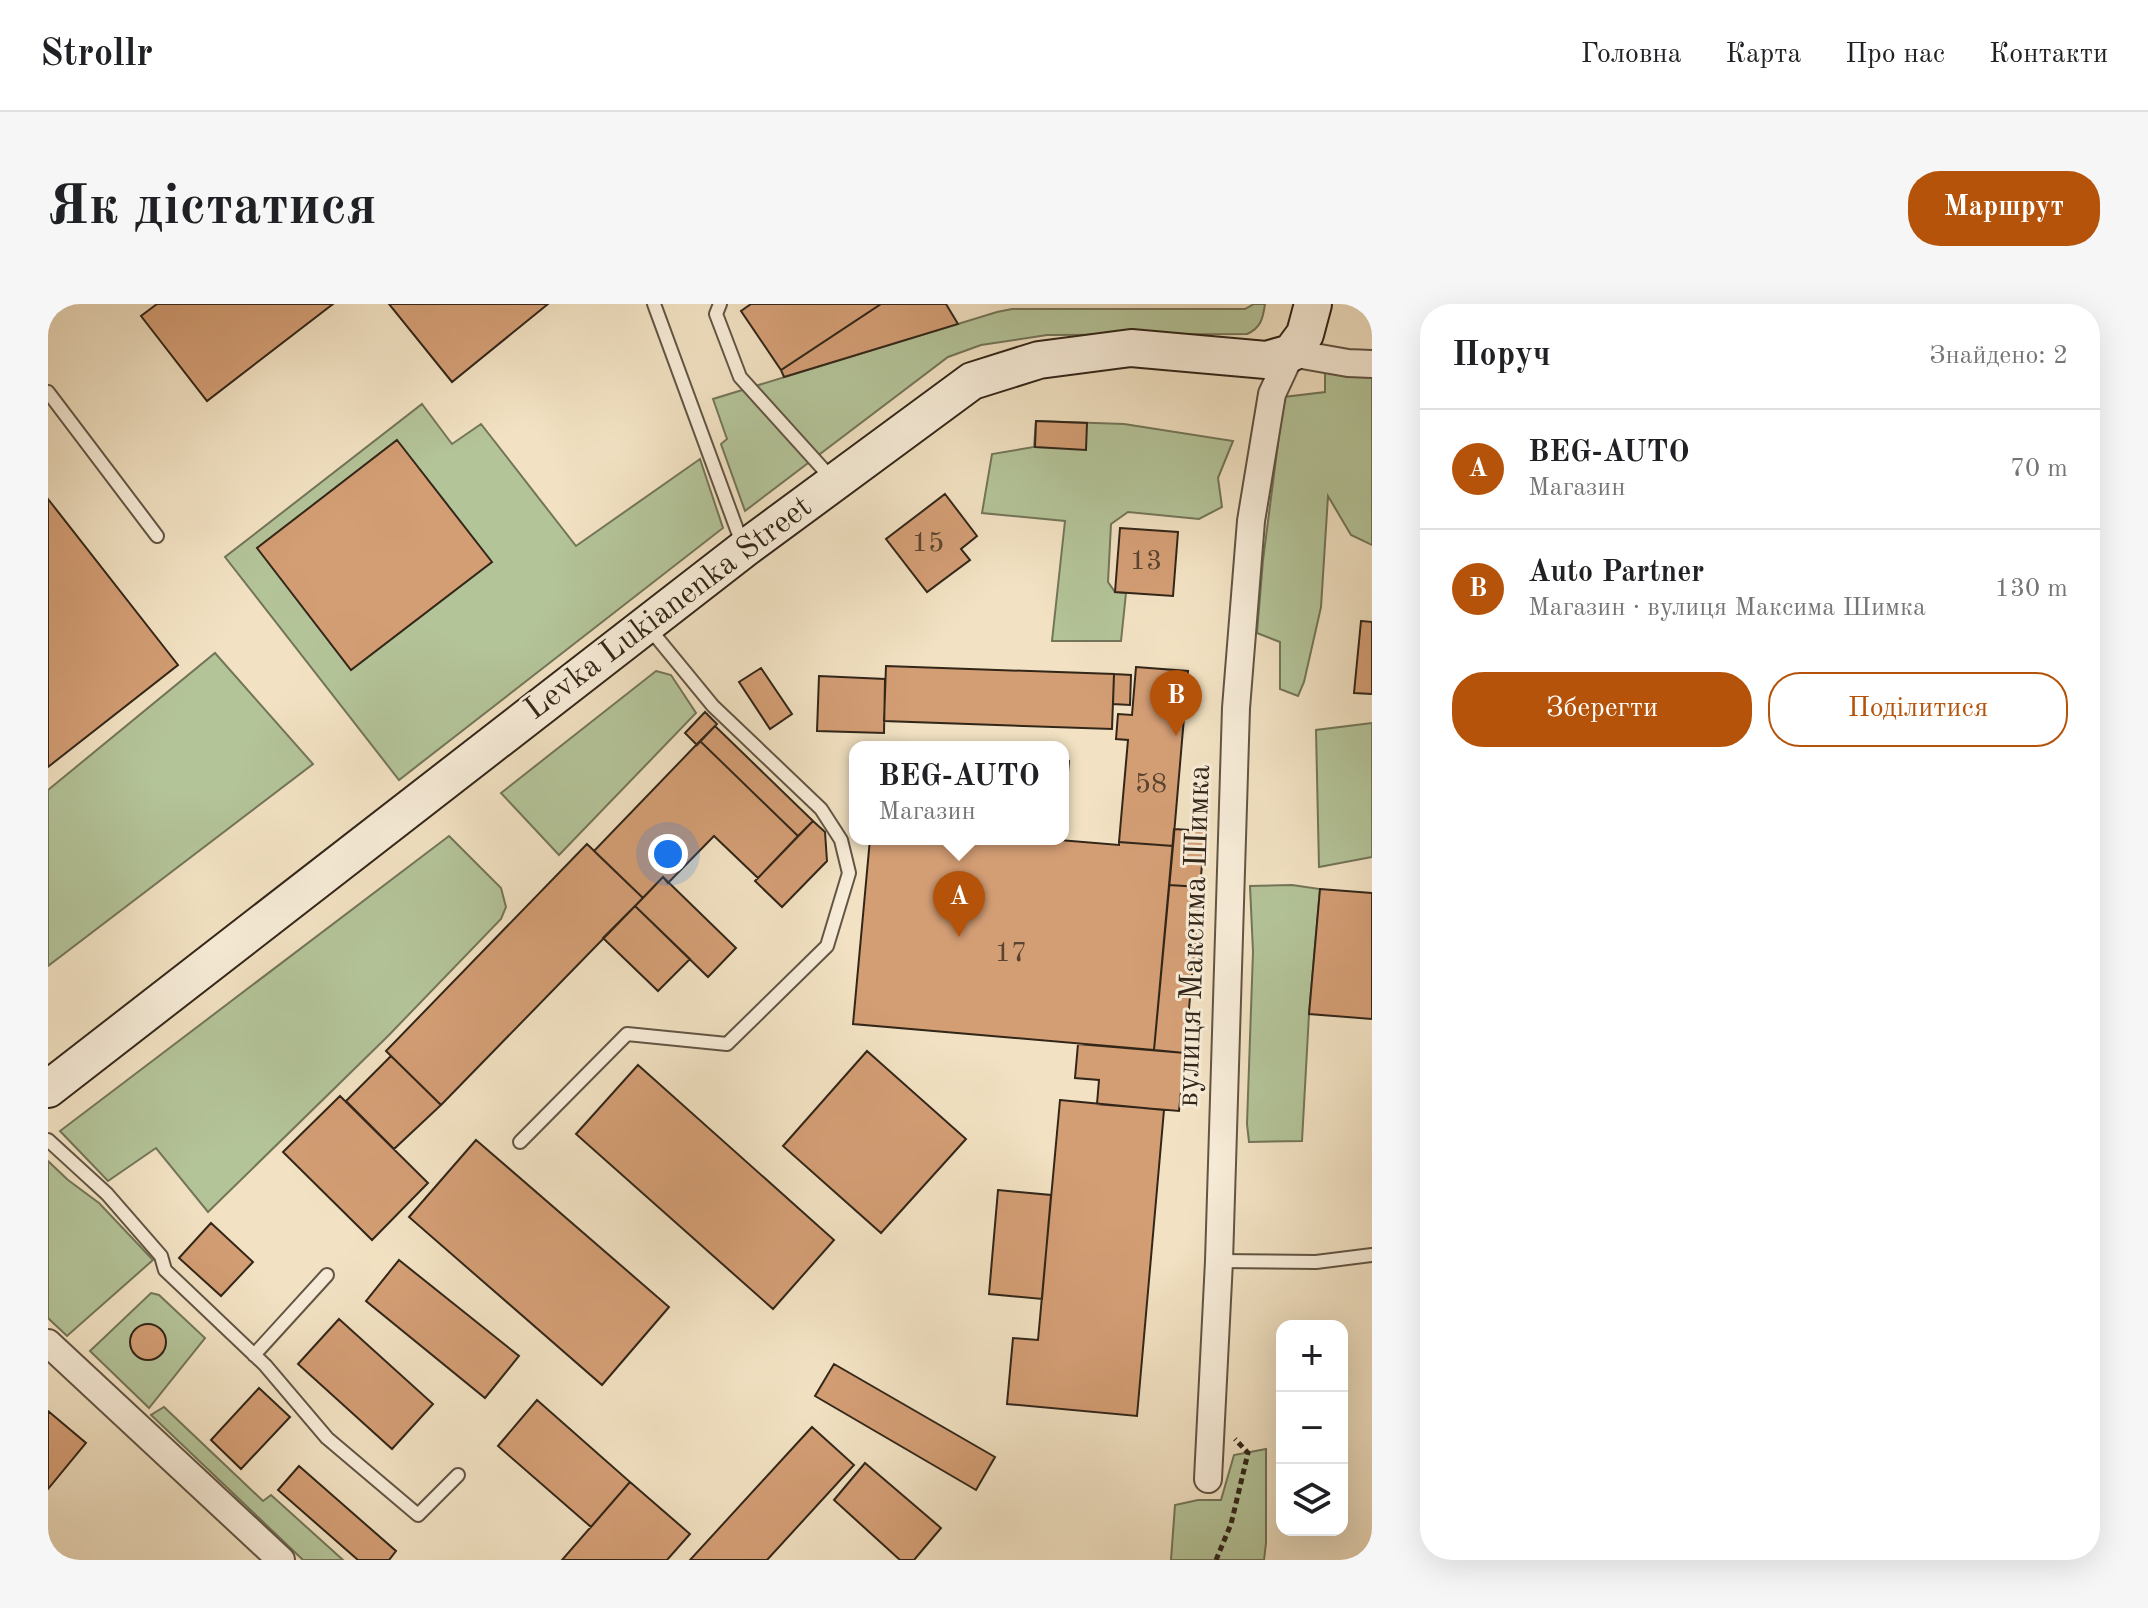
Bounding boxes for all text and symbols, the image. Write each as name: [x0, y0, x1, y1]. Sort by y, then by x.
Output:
text: Strollr: [40, 36, 153, 74]
text: Головна: [1581, 41, 1682, 69]
text: Карта: [1726, 41, 1801, 69]
text: Про нас: [1845, 41, 1945, 69]
text: Контакти: [1989, 41, 2108, 69]
button: Маршрут: [1908, 171, 2100, 246]
text: Як дістатися: [48, 180, 377, 236]
text: Поруч: [1452, 339, 1551, 373]
text: Знайдено: 2: [1929, 343, 2068, 369]
text: BEG-AUTO: [1528, 438, 1690, 468]
text: A: [1468, 456, 1488, 482]
text: 70 m: [2010, 456, 2068, 482]
text: Магазин: [1528, 475, 1626, 501]
street label: Levka Lukianenka Street: [520, 491, 818, 727]
house number: 15: [912, 530, 944, 558]
house number: 13: [1130, 548, 1162, 576]
text: Auto Partner: [1528, 558, 1704, 588]
text: B: [1469, 576, 1487, 602]
text: 130 m: [1995, 576, 2068, 602]
text: Магазин · вулиця Максима Шимка: [1528, 595, 1926, 621]
pin: B: [1150, 670, 1202, 736]
button: Зберегти: [1452, 672, 1752, 747]
button: Поділитися: [1768, 672, 2068, 747]
popup: [849, 741, 1069, 845]
text: BEG-AUTO: [878, 762, 1040, 792]
street label: вулиця Максима Шимка: [1173, 764, 1217, 1108]
house number: 58: [1135, 771, 1167, 799]
text: Магазин: [878, 799, 976, 825]
your location: [648, 834, 688, 874]
pin: A: [933, 871, 985, 937]
house number: 17: [995, 940, 1027, 968]
map controls: [1276, 1320, 1348, 1536]
button: +: [1276, 1320, 1348, 1392]
button: −: [1276, 1392, 1348, 1464]
button: layers: [1276, 1464, 1348, 1536]

